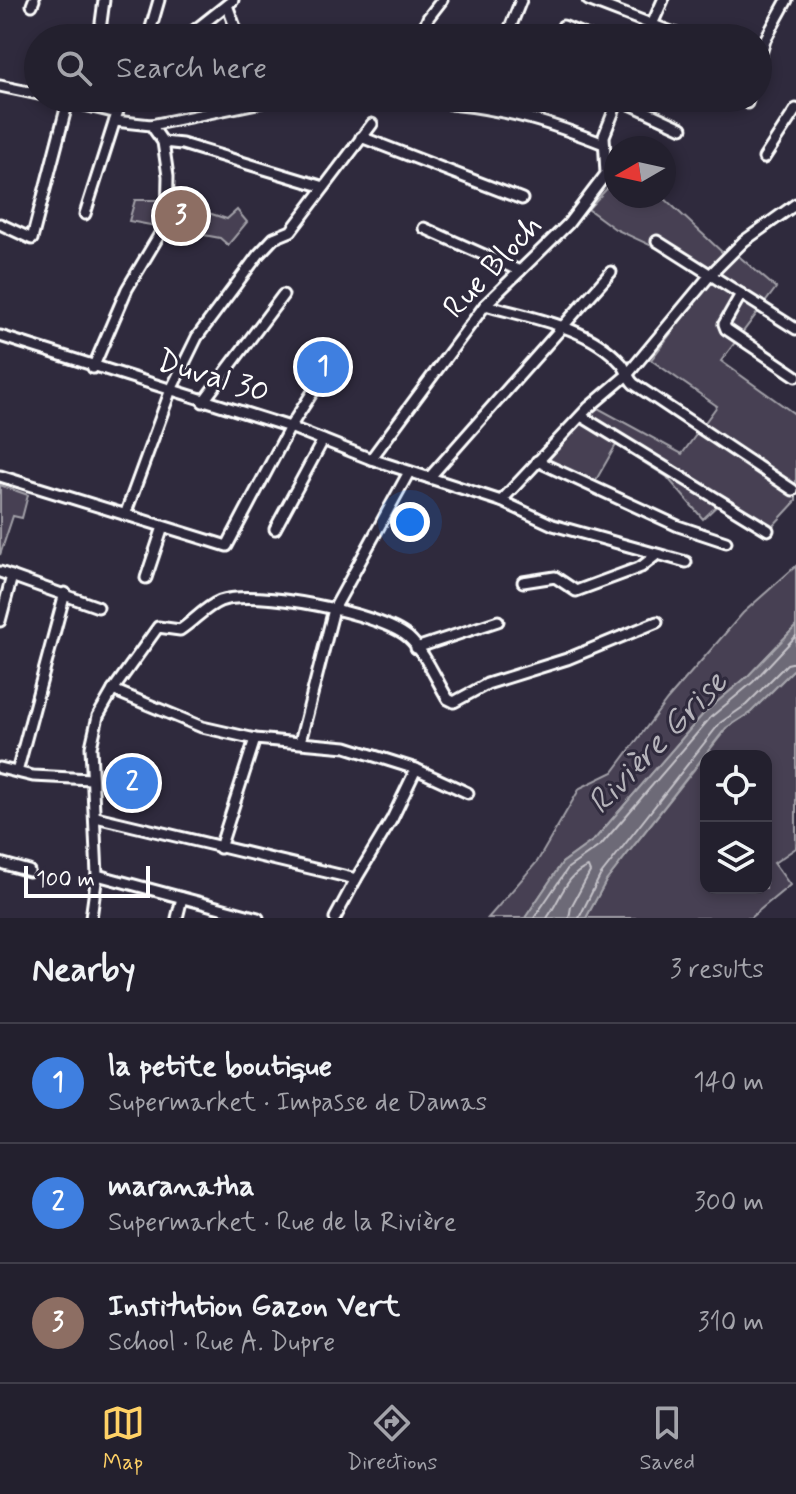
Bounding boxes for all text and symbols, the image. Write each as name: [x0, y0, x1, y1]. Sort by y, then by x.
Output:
search box: [24, 24, 772, 112]
icon: search: [52, 46, 96, 90]
text: Search here: [116, 49, 267, 88]
north arrow: [604, 136, 676, 208]
pin: 3: [155, 186, 207, 246]
street label: Rue Bloch: [434, 206, 552, 328]
pin: 1: [297, 337, 349, 397]
street label: Duval 30: [152, 340, 274, 414]
your location: [390, 502, 430, 542]
water label: Rivière Grise: [578, 661, 739, 825]
map controls: [700, 750, 772, 894]
button: locate: [700, 750, 772, 822]
pin: 2: [106, 753, 158, 813]
button: layers: [700, 822, 772, 894]
scale bar: [24, 862, 150, 898]
text: 100 m: [36, 866, 95, 894]
text: Nearby: [32, 948, 136, 993]
text: 3 results: [670, 953, 764, 987]
text: la petite boutique: [108, 1047, 332, 1086]
text: 1: [52, 1066, 64, 1100]
text: 140 m: [693, 1066, 764, 1100]
text: Supermarket · Impasse de Damas: [108, 1086, 487, 1120]
text: maranatha: [108, 1167, 255, 1206]
text: 2: [52, 1186, 64, 1220]
text: 300 m: [694, 1186, 764, 1220]
text: Supermarket · Rue de la Rivière: [108, 1206, 456, 1240]
text: Institution Gazon Vert: [108, 1287, 400, 1326]
text: 3: [52, 1306, 64, 1340]
text: 310 m: [698, 1306, 764, 1340]
text: School · Rue A. Dupre: [108, 1326, 335, 1360]
tab: Map: [101, 1401, 145, 1477]
tab: Directions: [347, 1401, 437, 1477]
tab: Saved: [639, 1401, 695, 1477]

